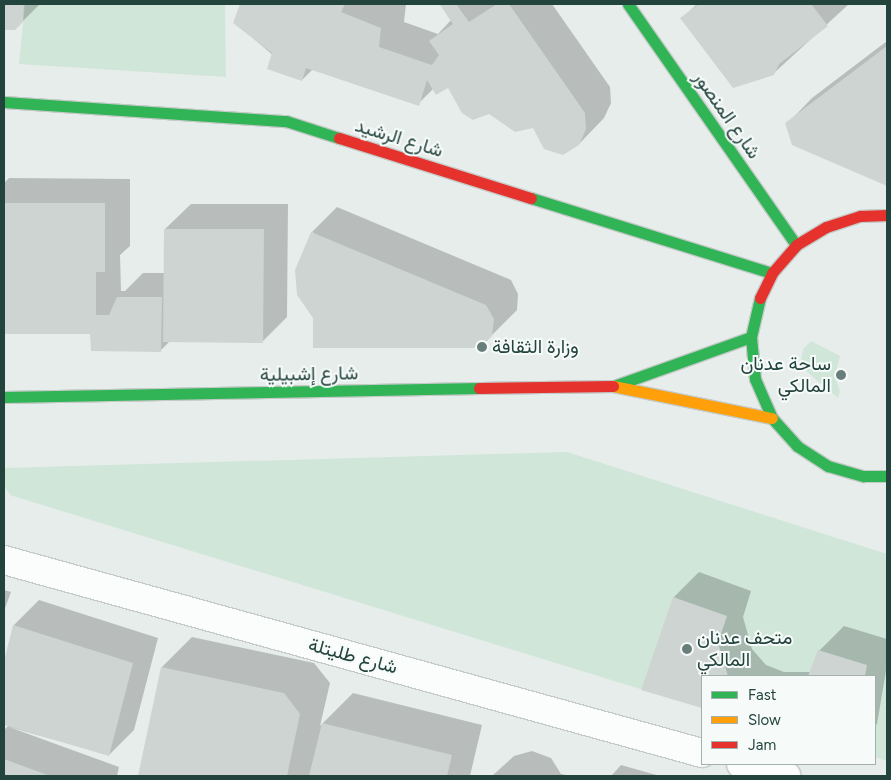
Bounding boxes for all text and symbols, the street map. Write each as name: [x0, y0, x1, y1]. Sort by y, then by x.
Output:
street label: شارع المنصور: [689, 67, 765, 163]
street label: شارع الرشيد: [352, 114, 446, 162]
place label: وزارة الثقافة: [492, 336, 579, 358]
marker: وزارة الثقافة: [476, 341, 488, 353]
place label: ساحة عدنان المالكي: [741, 353, 831, 397]
street label: شارع إشبيلية: [260, 362, 358, 386]
marker: ساحة عدنان المالكي: [835, 369, 847, 381]
place label: متحف عدنان المالكي: [697, 627, 792, 671]
street label: شارع طليتلة: [306, 633, 400, 679]
marker: متحف عدنان المالكي: [681, 643, 693, 655]
legend: [701, 675, 876, 765]
text: Fast: [748, 686, 776, 704]
text: Slow: [748, 711, 781, 729]
text: Jam: [748, 736, 776, 754]

